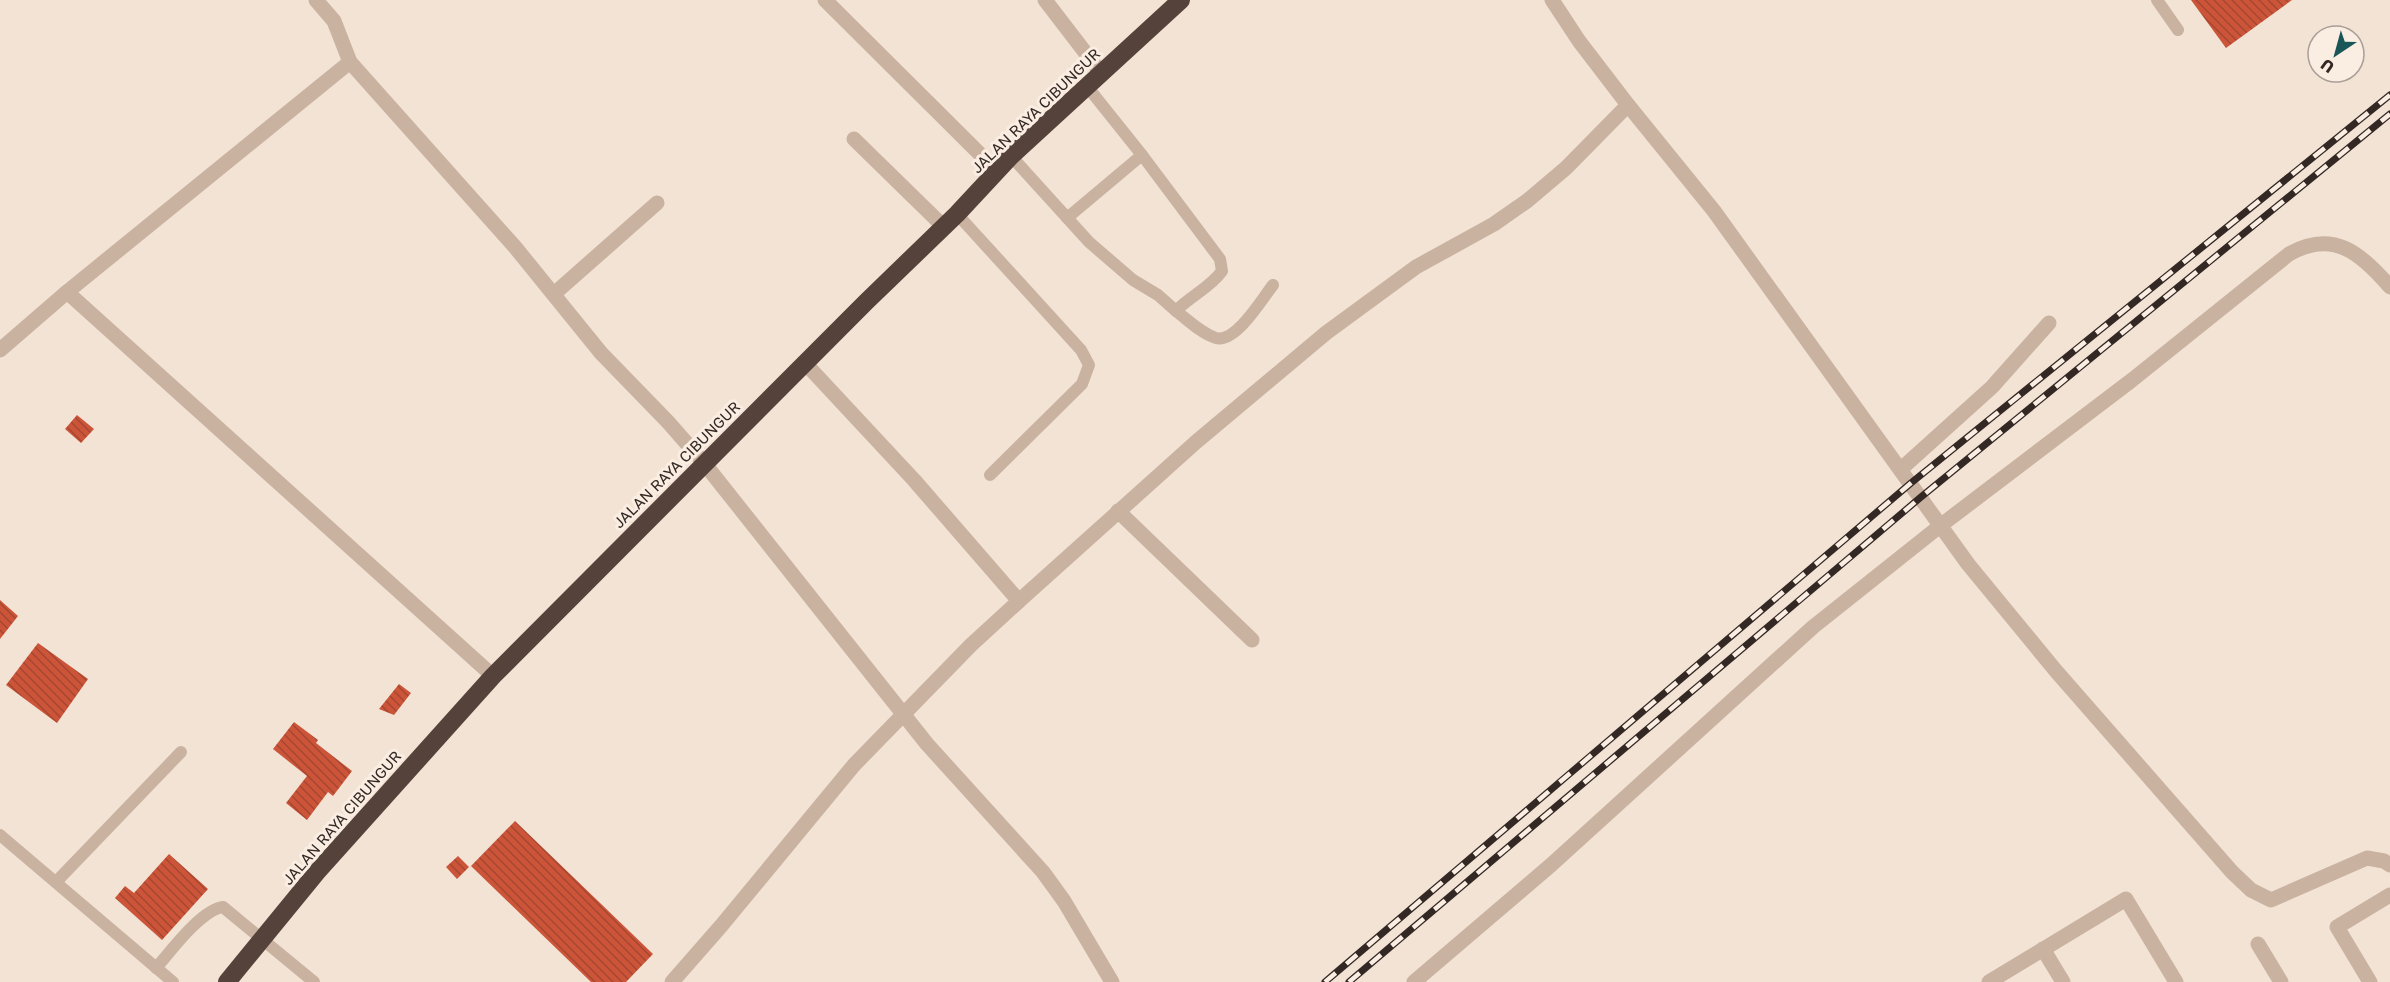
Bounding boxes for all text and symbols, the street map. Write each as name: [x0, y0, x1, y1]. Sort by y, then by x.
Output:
north arrow: [2306, 24, 2366, 84]
street label: JALAN RAYA CIBUNGUR: [967, 44, 1103, 176]
text: U: [2317, 55, 2338, 78]
street label: JALAN RAYA CIBUNGUR: [609, 397, 743, 531]
street label: JALAN RAYA CIBUNGUR: [278, 747, 404, 888]

